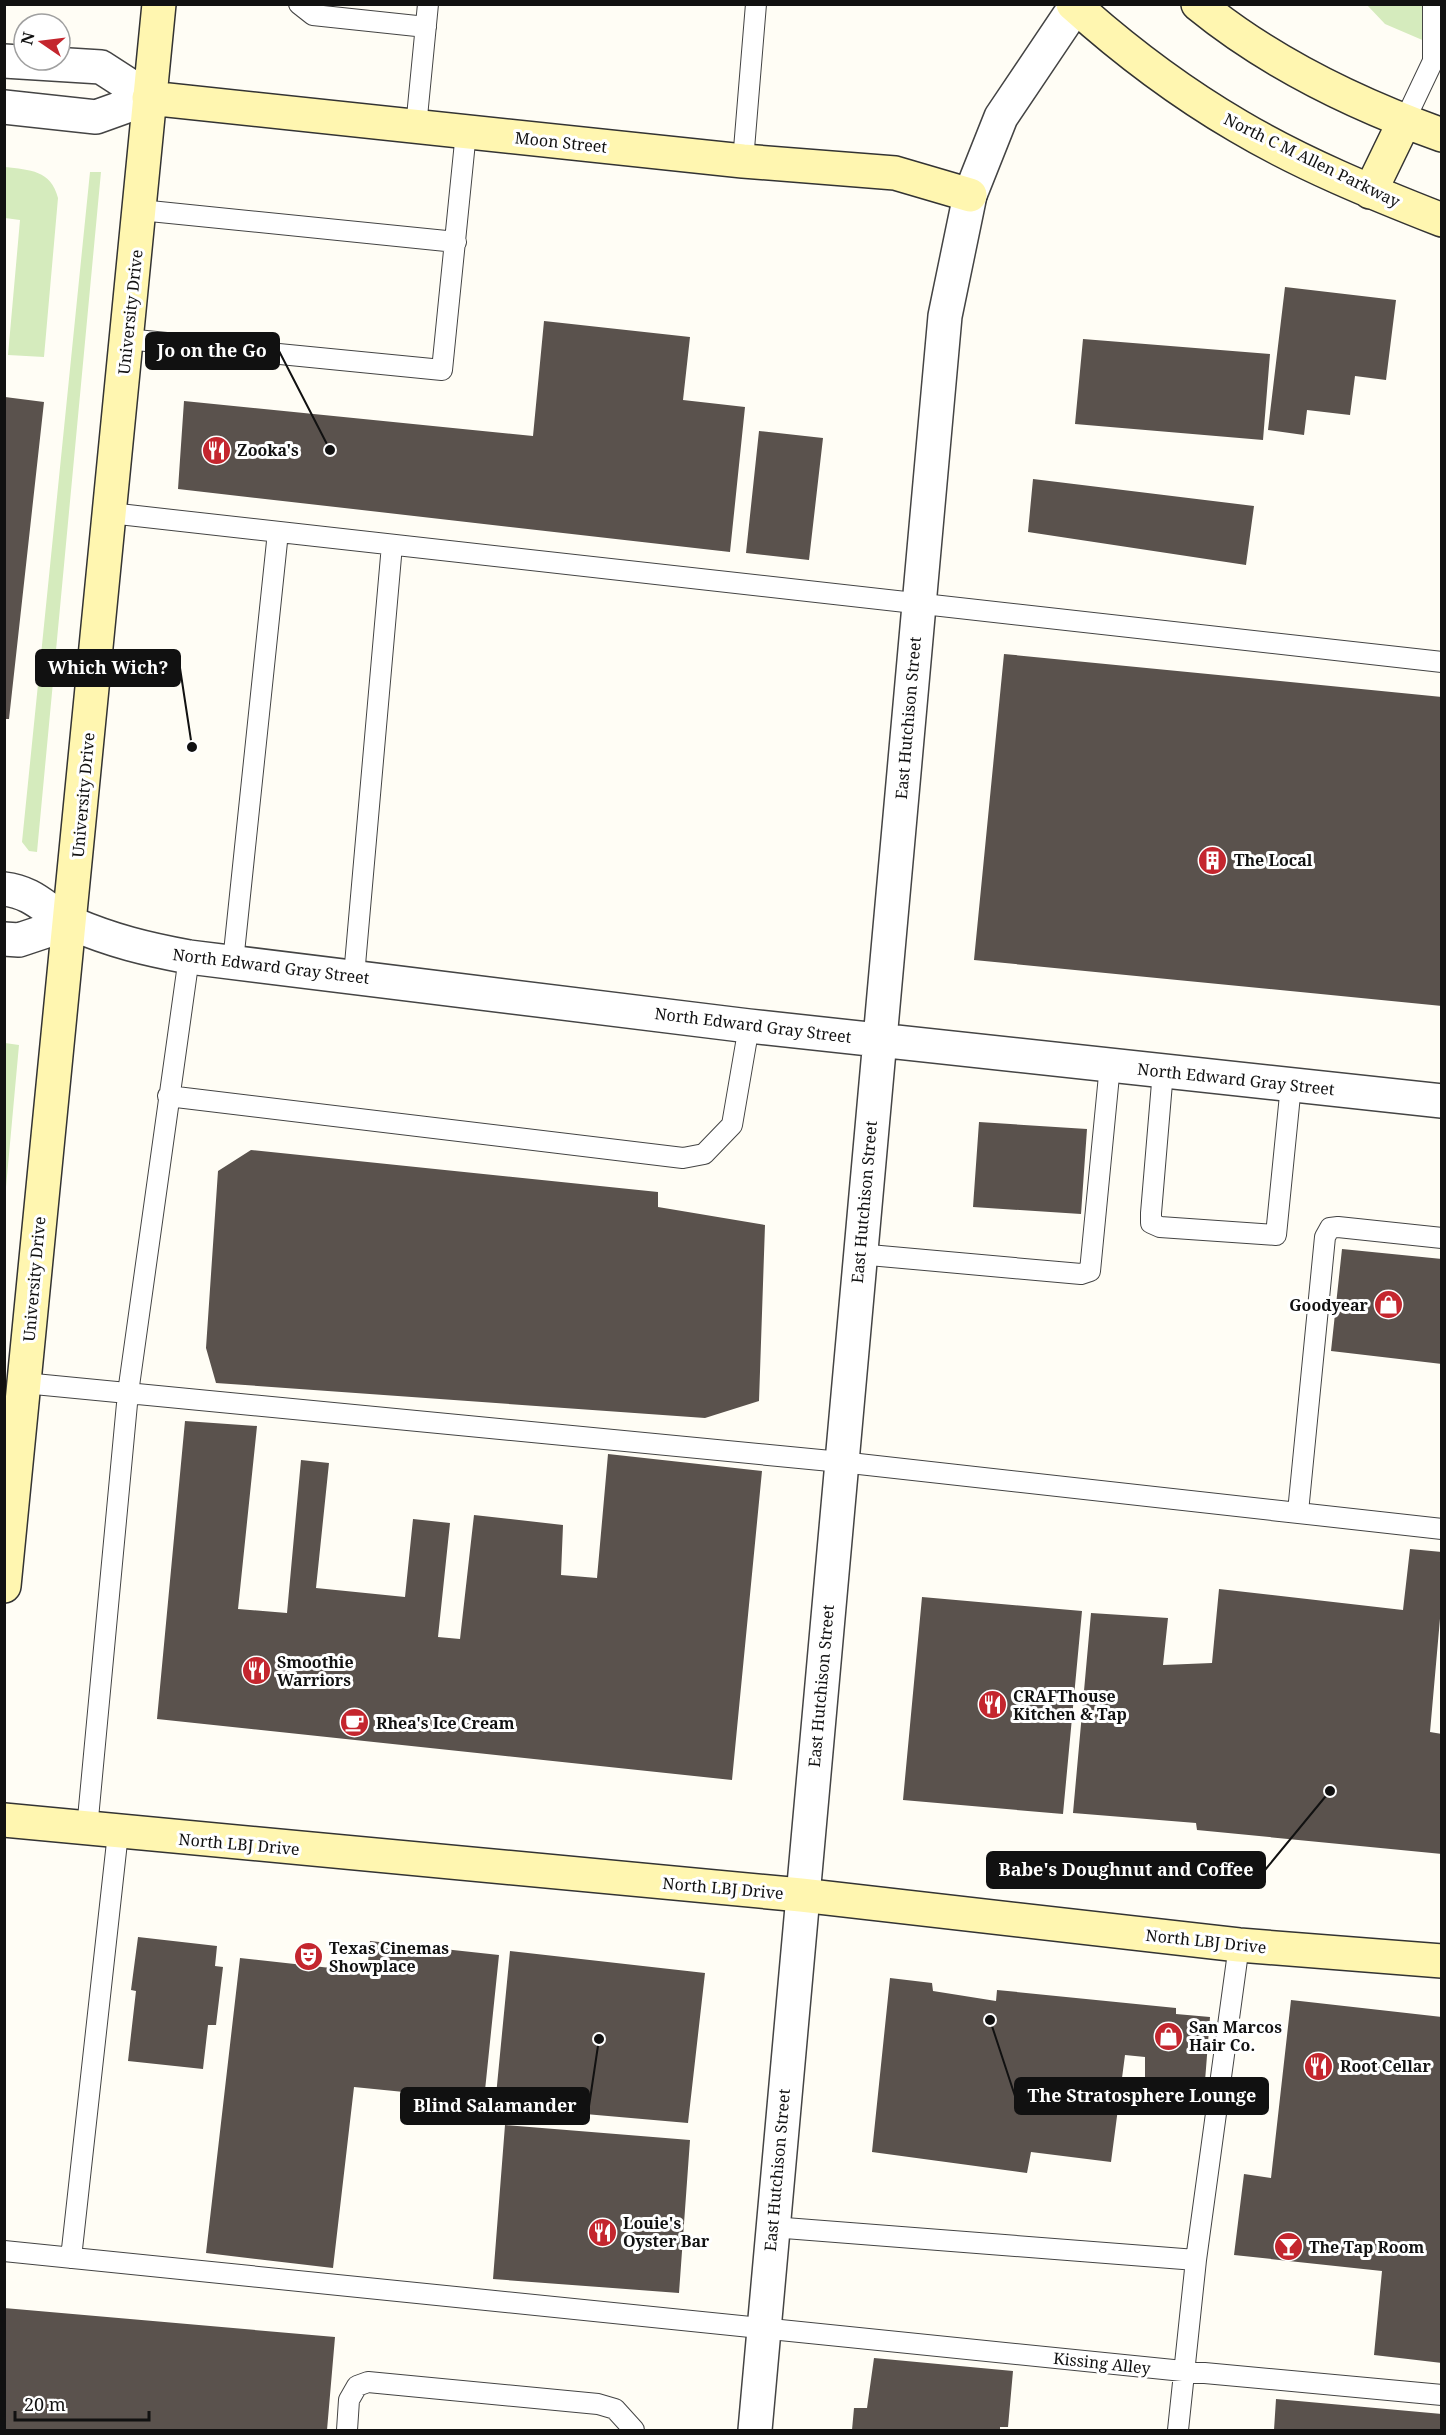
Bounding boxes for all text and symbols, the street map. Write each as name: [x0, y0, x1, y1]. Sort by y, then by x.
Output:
north arrow: [12, 12, 72, 72]
text: N: [15, 29, 40, 47]
street label: North C M Allen Parkway: [1220, 108, 1405, 213]
street label: Moon Street: [514, 126, 609, 158]
street label: University Drive: [112, 248, 148, 376]
callout: Jo on the Go: [146, 333, 279, 369]
text: Jo on the Go: [156, 338, 267, 362]
restaurant icon: Zooka's: [200, 434, 232, 466]
place label: Zooka's: [237, 439, 299, 461]
street label: East Hutchison Street: [890, 635, 926, 800]
callout: Which Wich?: [36, 650, 180, 686]
text: Which Wich?: [48, 655, 168, 679]
street label: University Drive: [67, 731, 99, 859]
building icon: The Local: [1197, 844, 1229, 876]
place label: The Local: [1234, 849, 1313, 871]
street label: North Edward Gray Street: [171, 943, 371, 989]
street label: North Edward Gray Street: [653, 1002, 853, 1048]
street label: North Edward Gray Street: [1136, 1058, 1336, 1100]
street label: East Hutchison Street: [846, 1119, 882, 1284]
street label: University Drive: [18, 1215, 50, 1343]
shop icon: Goodyear: [1373, 1289, 1405, 1321]
place label: Goodyear: [1289, 1294, 1369, 1316]
street label: East Hutchison Street: [803, 1603, 839, 1768]
place label: Smoothie Warriors: [277, 1651, 354, 1691]
restaurant icon: Smoothie Warriors: [240, 1655, 272, 1687]
place label: CRAFThouse Kitchen & Tap: [1013, 1685, 1127, 1725]
restaurant icon: CRAFThouse Kitchen & Tap: [976, 1689, 1008, 1721]
cafe icon: Rhea's Ice Cream: [339, 1707, 371, 1739]
place label: Rhea's Ice Cream: [376, 1712, 515, 1734]
street label: North LBJ Drive: [178, 1828, 300, 1860]
callout: Babe's Doughnut and Coffee: [987, 1852, 1265, 1888]
text: Babe's Doughnut and Coffee: [999, 1857, 1253, 1881]
street label: North LBJ Drive: [662, 1872, 784, 1904]
street label: North LBJ Drive: [1145, 1924, 1267, 1958]
place label: Texas Cinemas Showplace: [329, 1937, 449, 1977]
theatre icon: Texas Cinemas Showplace: [292, 1941, 324, 1973]
place label: San Marcos Hair Co.: [1189, 2016, 1282, 2056]
shop icon: San Marcos Hair Co.: [1152, 2020, 1184, 2052]
restaurant icon: Root Cellar: [1303, 2050, 1335, 2082]
place label: Root Cellar: [1340, 2055, 1431, 2077]
callout: The Stratosphere Lounge: [1015, 2078, 1268, 2114]
text: The Stratosphere Lounge: [1028, 2083, 1256, 2107]
street label: East Hutchison Street: [759, 2087, 795, 2252]
callout: Blind Salamander: [401, 2088, 589, 2124]
text: Blind Salamander: [413, 2093, 577, 2117]
place label: Louie's Oyster Bar: [623, 2212, 710, 2252]
restaurant icon: Louie's Oyster Bar: [586, 2216, 618, 2248]
bar icon: The Tap Room: [1272, 2231, 1304, 2263]
place label: The Tap Room: [1309, 2236, 1425, 2258]
street label: Kissing Alley: [1052, 2347, 1153, 2379]
scale bar: [15, 2384, 148, 2422]
text: 20 m: [24, 2392, 66, 2416]

